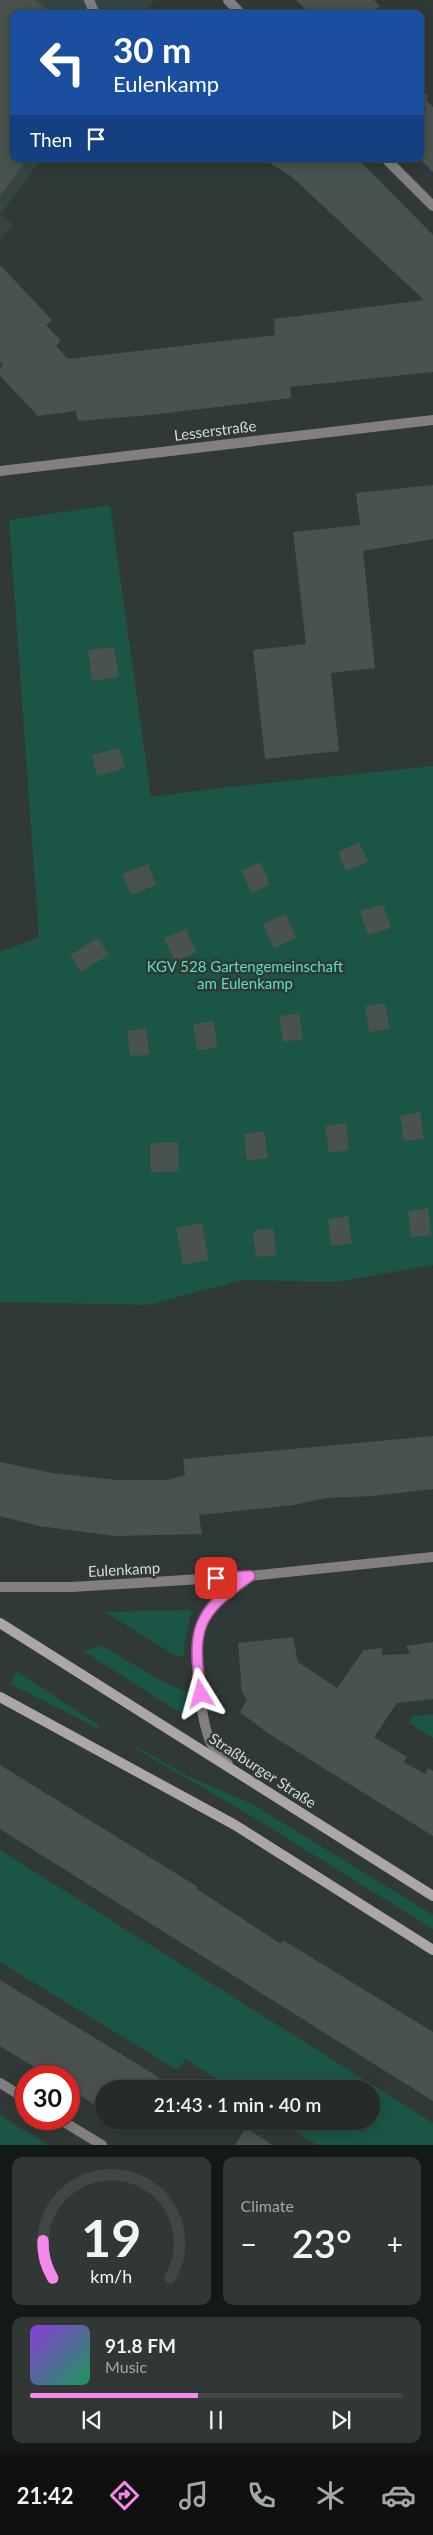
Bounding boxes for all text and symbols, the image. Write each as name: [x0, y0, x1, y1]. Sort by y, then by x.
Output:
text: 30 m: [113, 28, 191, 70]
icon: left: [30, 30, 95, 95]
text: Eulenkamp: [113, 70, 219, 97]
icon: arrive: [82, 125, 110, 153]
text: Then: [30, 128, 72, 151]
street label: Lesserstraße: [173, 416, 257, 444]
park label: KGV 528 Gartengemeinschaft am Eulenkamp: [147, 957, 344, 992]
pin: [195, 1557, 237, 1599]
street label: Eulenkamp: [87, 1558, 161, 1580]
icon: arrive: [202, 1564, 230, 1592]
position arrow: [174, 1667, 226, 1719]
street label: Straßburger Straße: [206, 1729, 320, 1811]
speed limit sign: 30: [15, 2065, 80, 2130]
text: 21:43 · 1 min · 40 m: [154, 2093, 321, 2116]
text: Climate: [241, 2196, 294, 2215]
text: 19: [81, 2206, 141, 2268]
text: 23°: [292, 2220, 352, 2266]
text: −: [241, 2227, 257, 2261]
text: +: [387, 2227, 403, 2261]
text: km/h: [90, 2265, 132, 2287]
text: 91.8 FM: [105, 2334, 176, 2357]
text: Music: [105, 2357, 147, 2376]
icon: previous: [78, 2406, 106, 2434]
icon: pause: [202, 2406, 230, 2434]
icon: next: [327, 2406, 355, 2434]
icon: directions: [107, 2478, 142, 2513]
icon: music: [176, 2478, 211, 2513]
icon: phone: [244, 2478, 279, 2513]
icon: climate: [313, 2478, 348, 2513]
icon: car: [381, 2478, 416, 2513]
text: 21:42: [17, 2482, 73, 2509]

